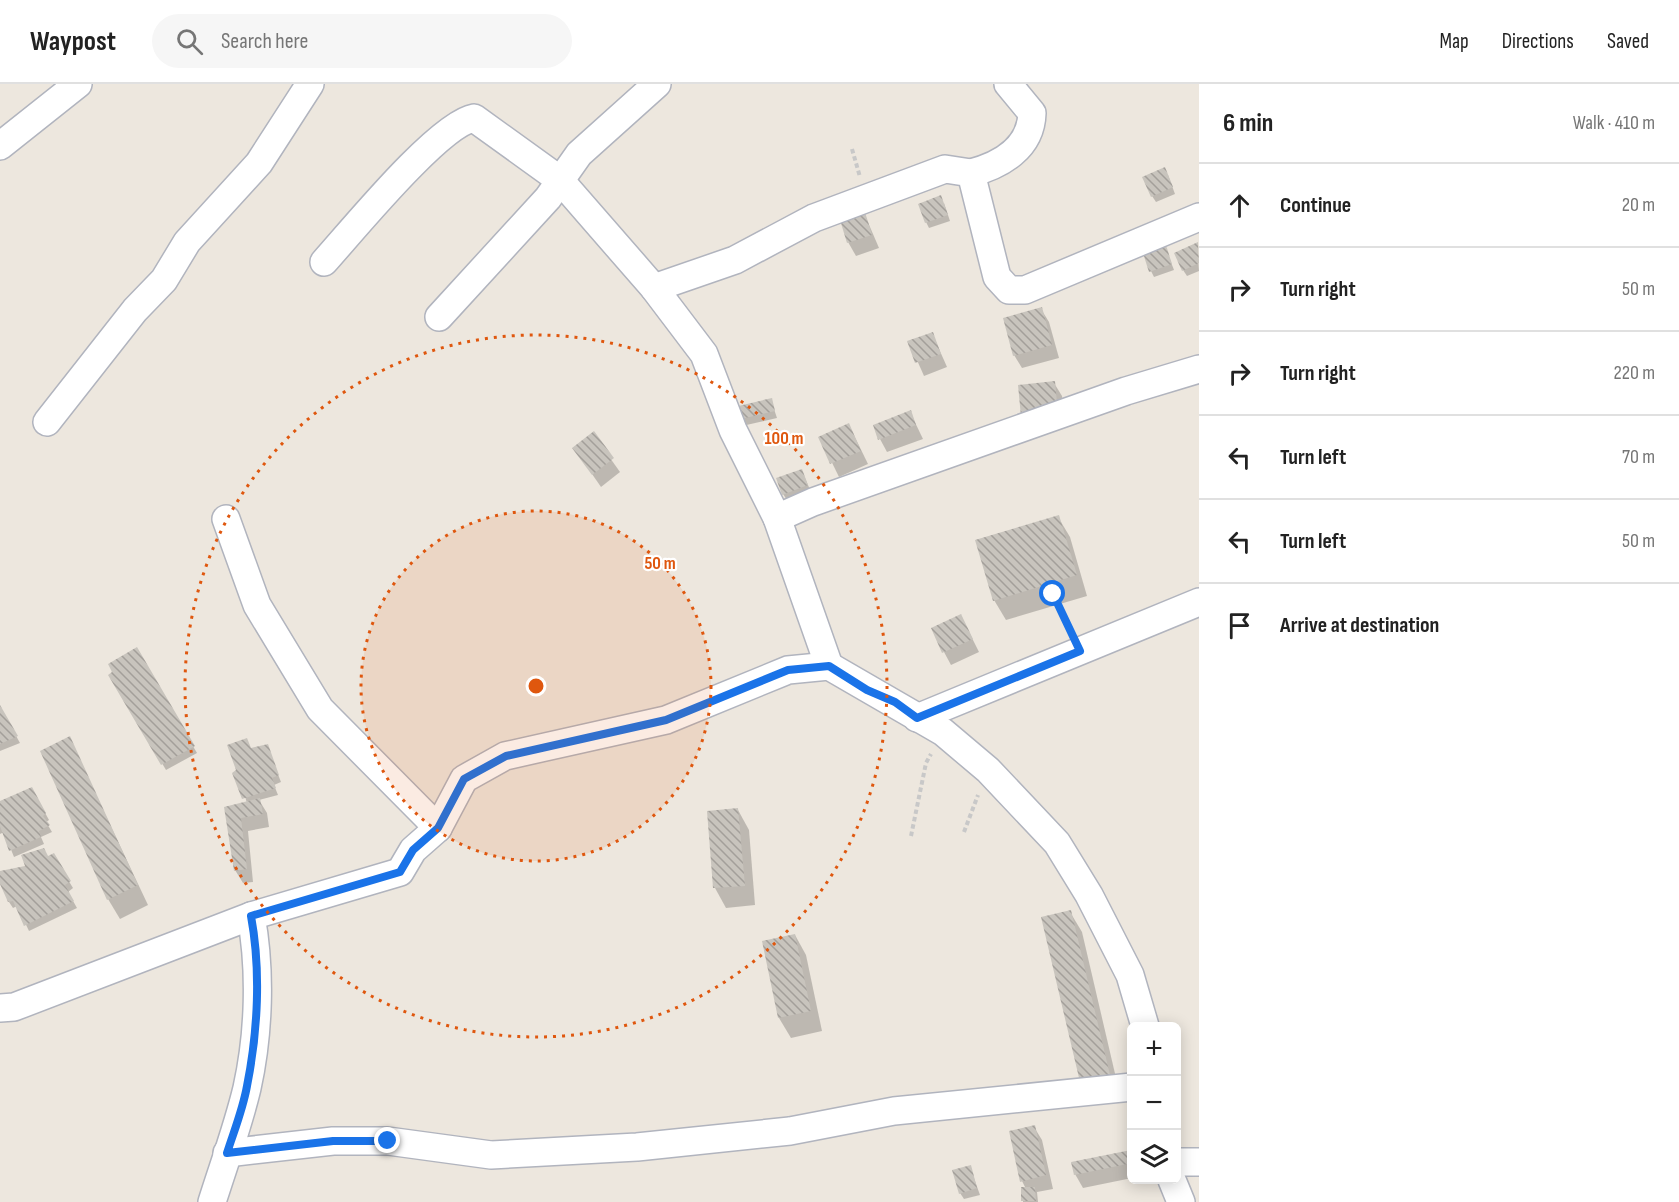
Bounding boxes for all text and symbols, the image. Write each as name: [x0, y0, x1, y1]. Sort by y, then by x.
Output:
search box: [152, 14, 572, 68]
text: Waypost: [30, 25, 116, 58]
icon: search: [173, 25, 206, 58]
text: Search here: [221, 28, 308, 55]
text: Map: [1439, 29, 1469, 54]
text: Directions: [1502, 29, 1574, 54]
text: Saved: [1607, 29, 1649, 54]
text: 6 min: [1223, 108, 1273, 139]
text: Walk · 410 m: [1573, 111, 1655, 135]
icon: ahead: [1223, 189, 1256, 222]
text: Continue: [1280, 192, 1351, 219]
text: 20 m: [1622, 193, 1655, 217]
icon: right: [1223, 273, 1256, 306]
text: Turn right: [1280, 276, 1356, 303]
text: 50 m: [1622, 277, 1655, 301]
icon: right: [1223, 357, 1256, 390]
text: Turn right: [1280, 360, 1356, 387]
text: 220 m: [1614, 361, 1655, 385]
text: 100 m: [765, 428, 804, 449]
icon: left: [1223, 441, 1256, 474]
text: Turn left: [1280, 444, 1346, 471]
text: 70 m: [1622, 445, 1655, 469]
icon: left: [1223, 525, 1256, 558]
text: Turn left: [1280, 528, 1346, 555]
text: 50 m: [1622, 529, 1655, 553]
text: 50 m: [644, 553, 676, 574]
route start: [1039, 580, 1065, 606]
icon: arrive: [1223, 609, 1256, 642]
text: Arrive at destination: [1280, 612, 1439, 639]
centre of rings: [526, 676, 546, 696]
map controls: [1127, 1022, 1181, 1184]
button: +: [1127, 1022, 1181, 1076]
button: −: [1127, 1076, 1181, 1130]
route end: [374, 1127, 400, 1153]
button: layers: [1127, 1130, 1181, 1184]

